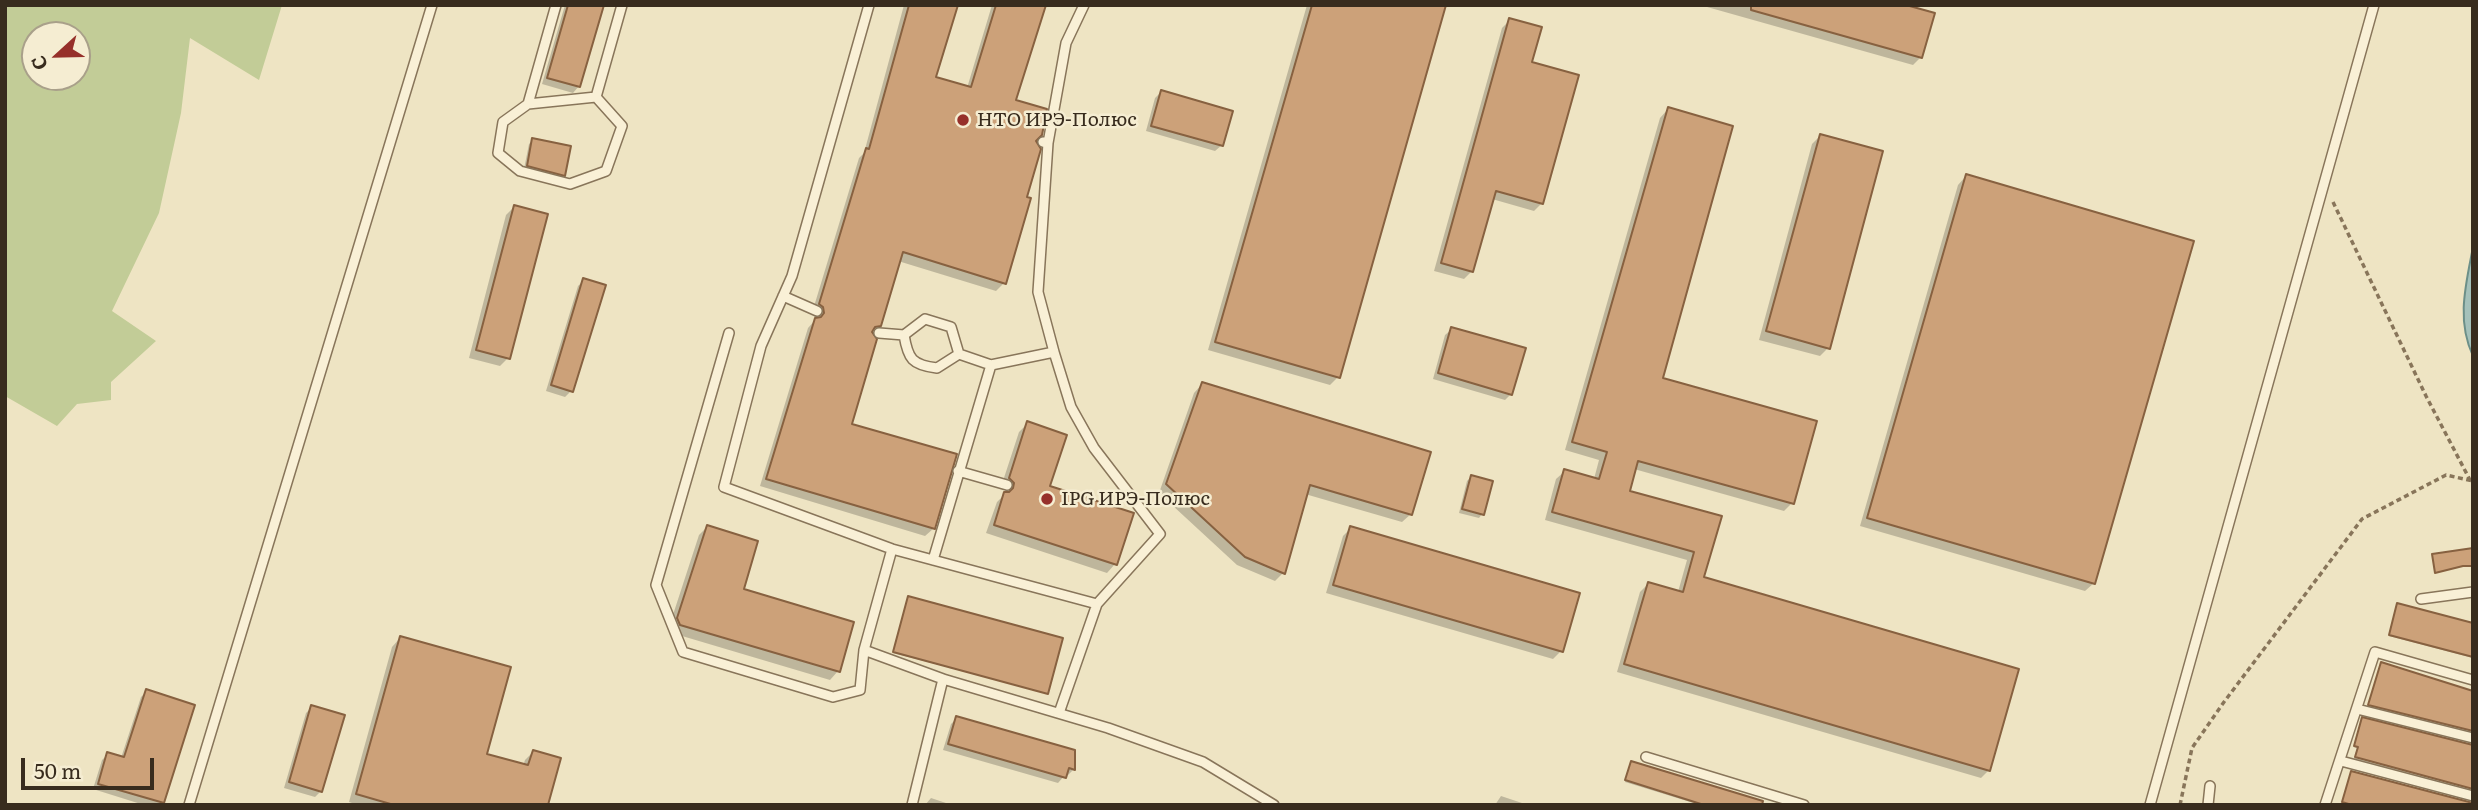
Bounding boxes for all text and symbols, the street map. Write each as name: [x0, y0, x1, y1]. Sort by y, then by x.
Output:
north arrow: [21, 21, 91, 91]
text: С: [23, 52, 54, 75]
place label: НТО ИРЭ-Полюс: [977, 109, 1137, 131]
marker: НТО ИРЭ-Полюс: [955, 112, 971, 128]
place label: IPG ИРЭ-Полюс: [1061, 488, 1210, 510]
marker: IPG ИРЭ-Полюс: [1039, 491, 1055, 507]
scale bar: [24, 744, 158, 788]
text: 50 m: [34, 754, 81, 785]

